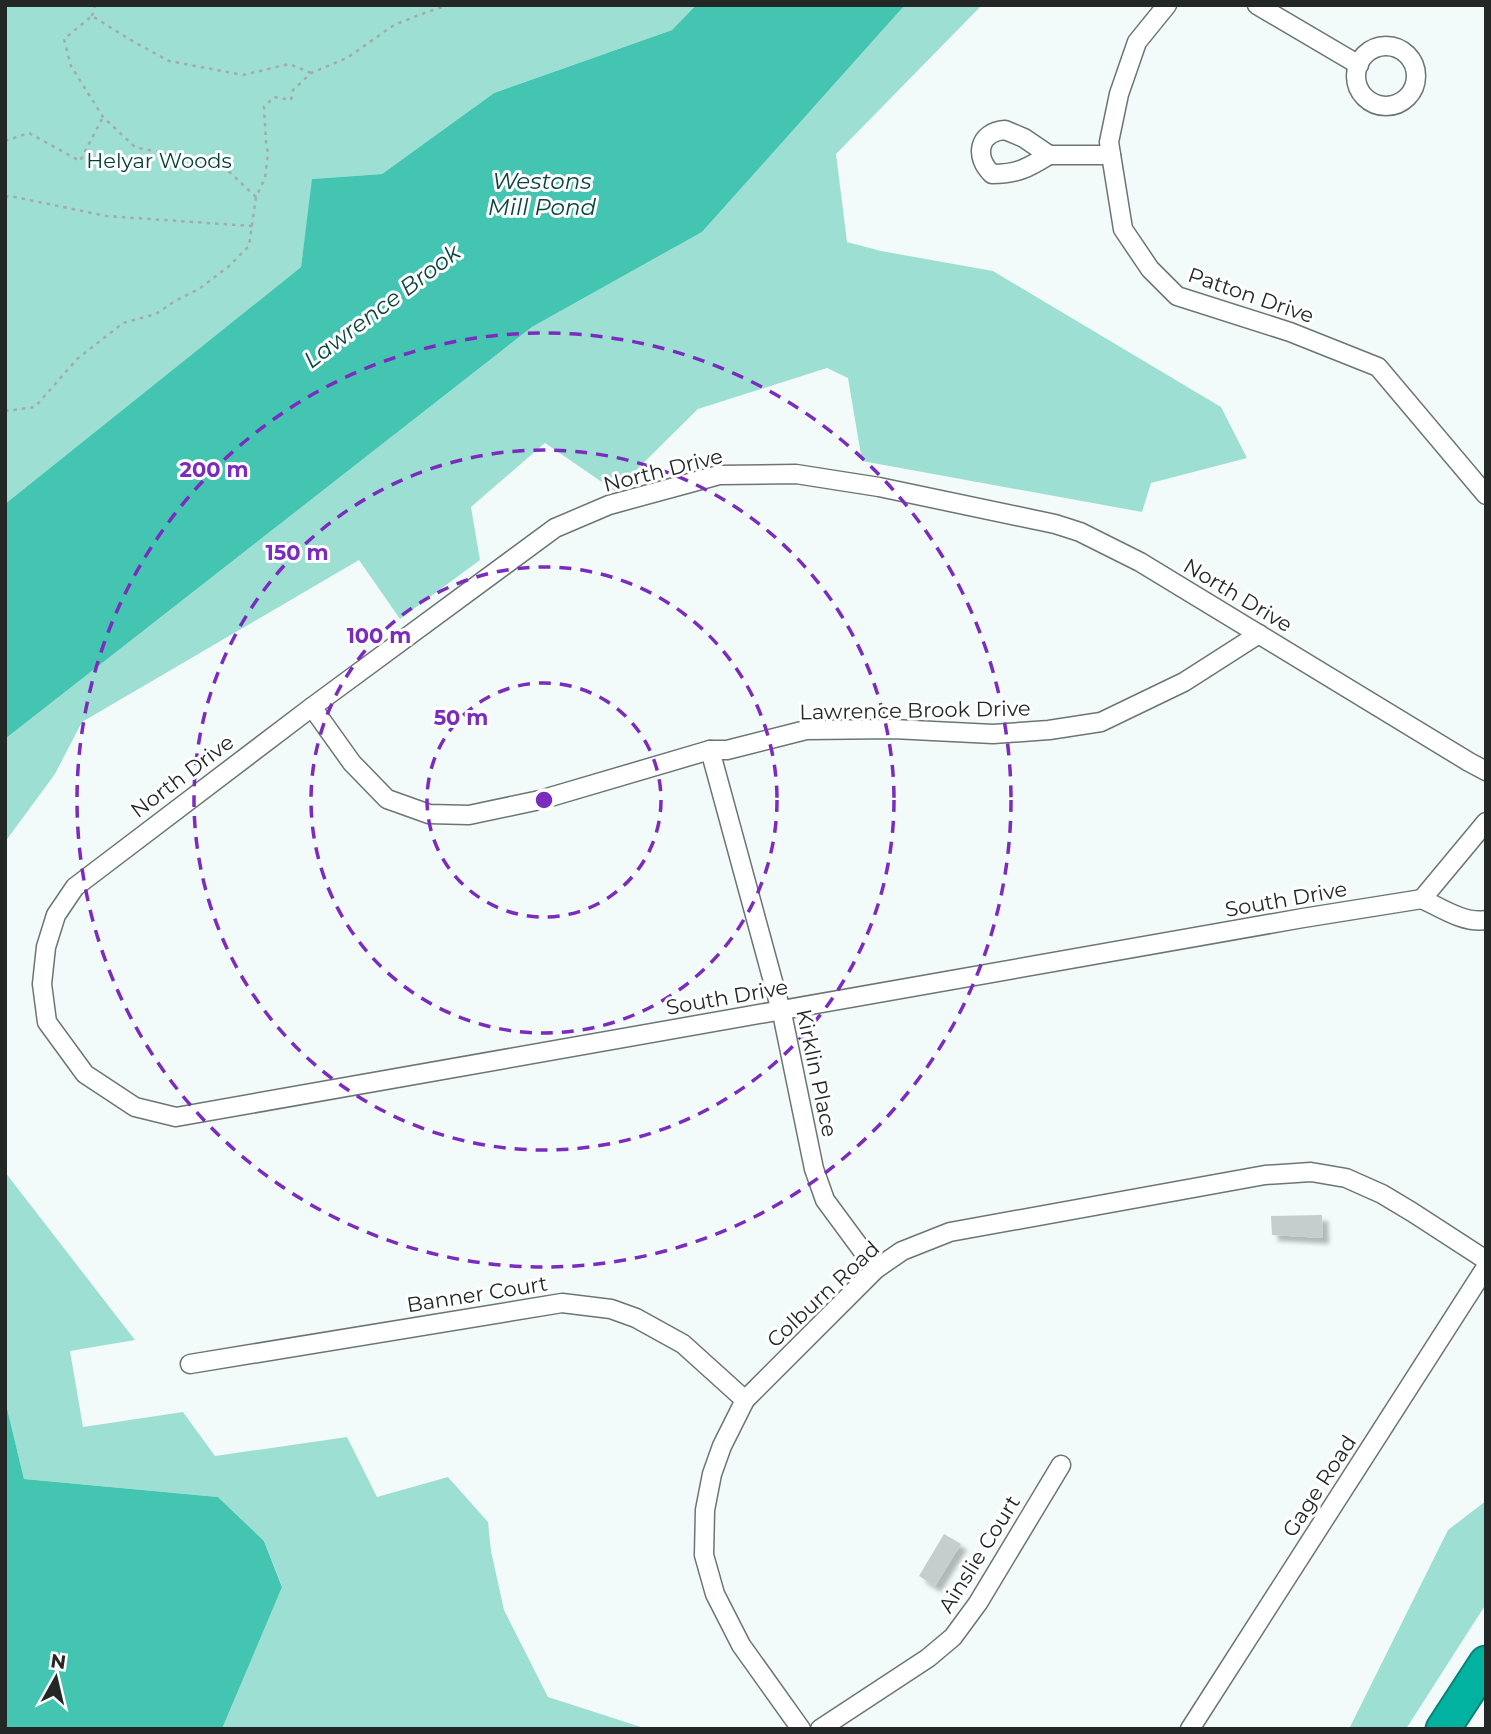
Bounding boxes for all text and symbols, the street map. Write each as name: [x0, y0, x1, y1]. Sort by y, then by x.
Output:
park label: Helyar Woods: [86, 148, 232, 173]
water label: Westons Mill Pond: [488, 167, 597, 221]
water label: Lawrence Brook: [298, 237, 467, 374]
street label: Patton Drive: [1185, 262, 1317, 328]
street label: North Drive: [601, 443, 725, 497]
text: 200 m: [180, 457, 248, 482]
text: 150 m: [266, 540, 328, 565]
street label: North Drive: [1179, 553, 1297, 637]
text: 100 m: [347, 623, 411, 648]
street label: Lawrence Brook Drive: [799, 695, 1031, 725]
text: 50 m: [434, 705, 488, 730]
street label: North Drive: [126, 729, 238, 823]
centre of rings: [532, 788, 556, 812]
street label: South Drive: [1223, 876, 1349, 922]
street label: South Drive: [664, 974, 790, 1020]
street label: Kirklin Place: [791, 1007, 843, 1139]
street label: Colburn Road: [762, 1236, 884, 1352]
street label: Banner Court: [405, 1271, 549, 1317]
street label: Gage Road: [1277, 1431, 1361, 1541]
street label: Ainslie Court: [933, 1491, 1025, 1617]
north arrow: [21, 1643, 91, 1713]
text: N: [49, 1649, 68, 1674]

